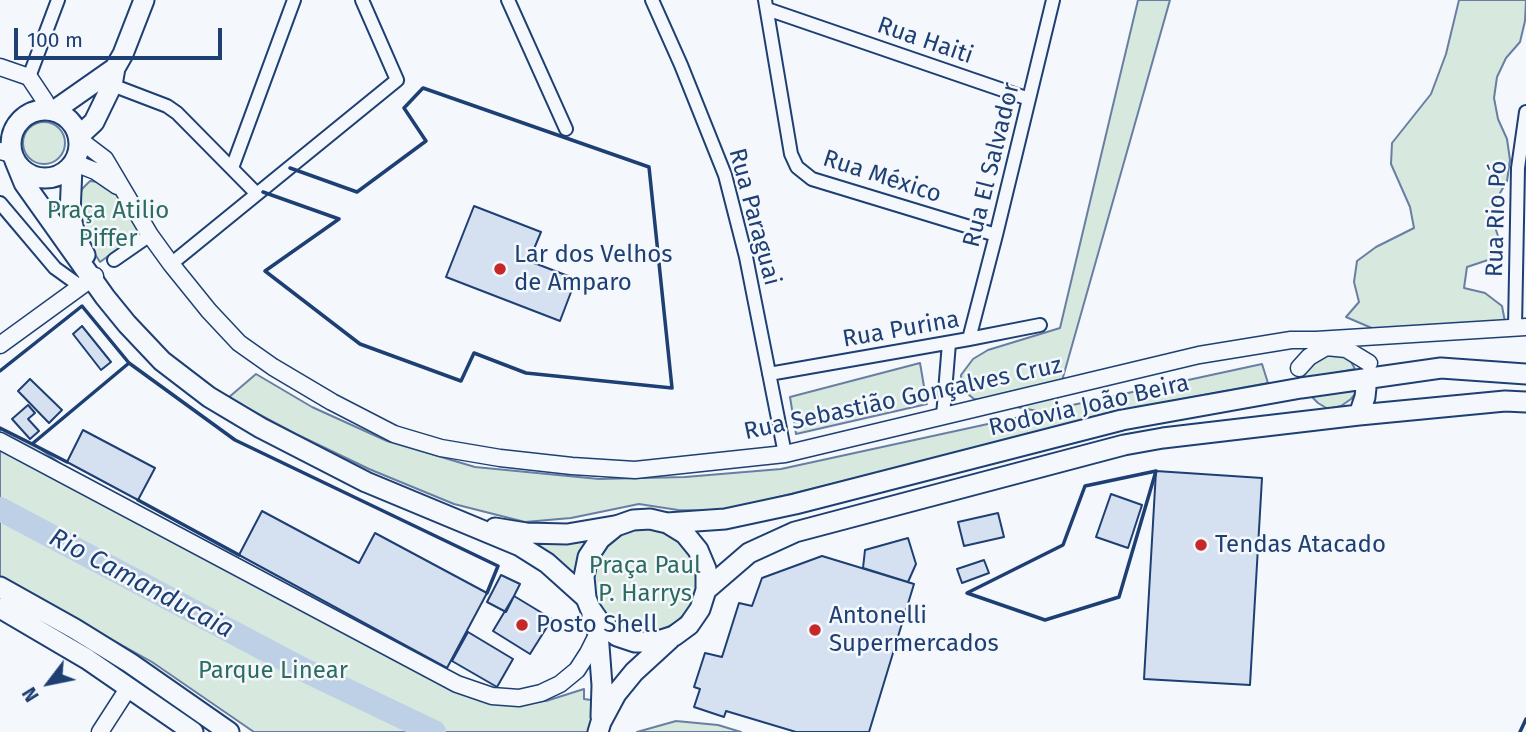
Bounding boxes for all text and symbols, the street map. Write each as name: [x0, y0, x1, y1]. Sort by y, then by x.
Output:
street label: Rua Haiti: [873, 11, 977, 71]
scale bar: [18, 14, 226, 58]
text: 100 m: [27, 27, 83, 53]
street label: Rua El Salvador: [958, 80, 1026, 250]
street label: Rua México: [819, 144, 945, 210]
street label: Rua Paraguai: [722, 145, 786, 289]
street label: Rua Rio Pó: [1481, 160, 1513, 278]
park label: Praça Atilio Piffer: [47, 197, 169, 253]
place label: Lar dos Velhos de Amparo: [514, 241, 672, 297]
marker: Lar dos Velhos de Amparo: [492, 261, 508, 277]
street label: Rua Purina: [840, 306, 962, 354]
street label: Rua Sebastião Gonçalves Cruz: [741, 351, 1065, 447]
street label: Rodovia João Beira: [986, 369, 1192, 443]
water label: Rio Camanducaia: [44, 522, 238, 646]
place label: Tendas Atacado: [1215, 531, 1386, 559]
marker: Tendas Atacado: [1193, 537, 1209, 553]
park label: Praça Paul P. Harrys: [589, 552, 701, 608]
place label: Antonelli Supermercados: [829, 602, 999, 658]
place label: Posto Shell: [536, 611, 657, 639]
marker: Posto Shell: [514, 617, 530, 633]
marker: Antonelli Supermercados: [807, 622, 823, 638]
north arrow: [14, 648, 84, 718]
park label: Parque Linear: [198, 657, 348, 685]
text: N: [18, 683, 44, 706]

